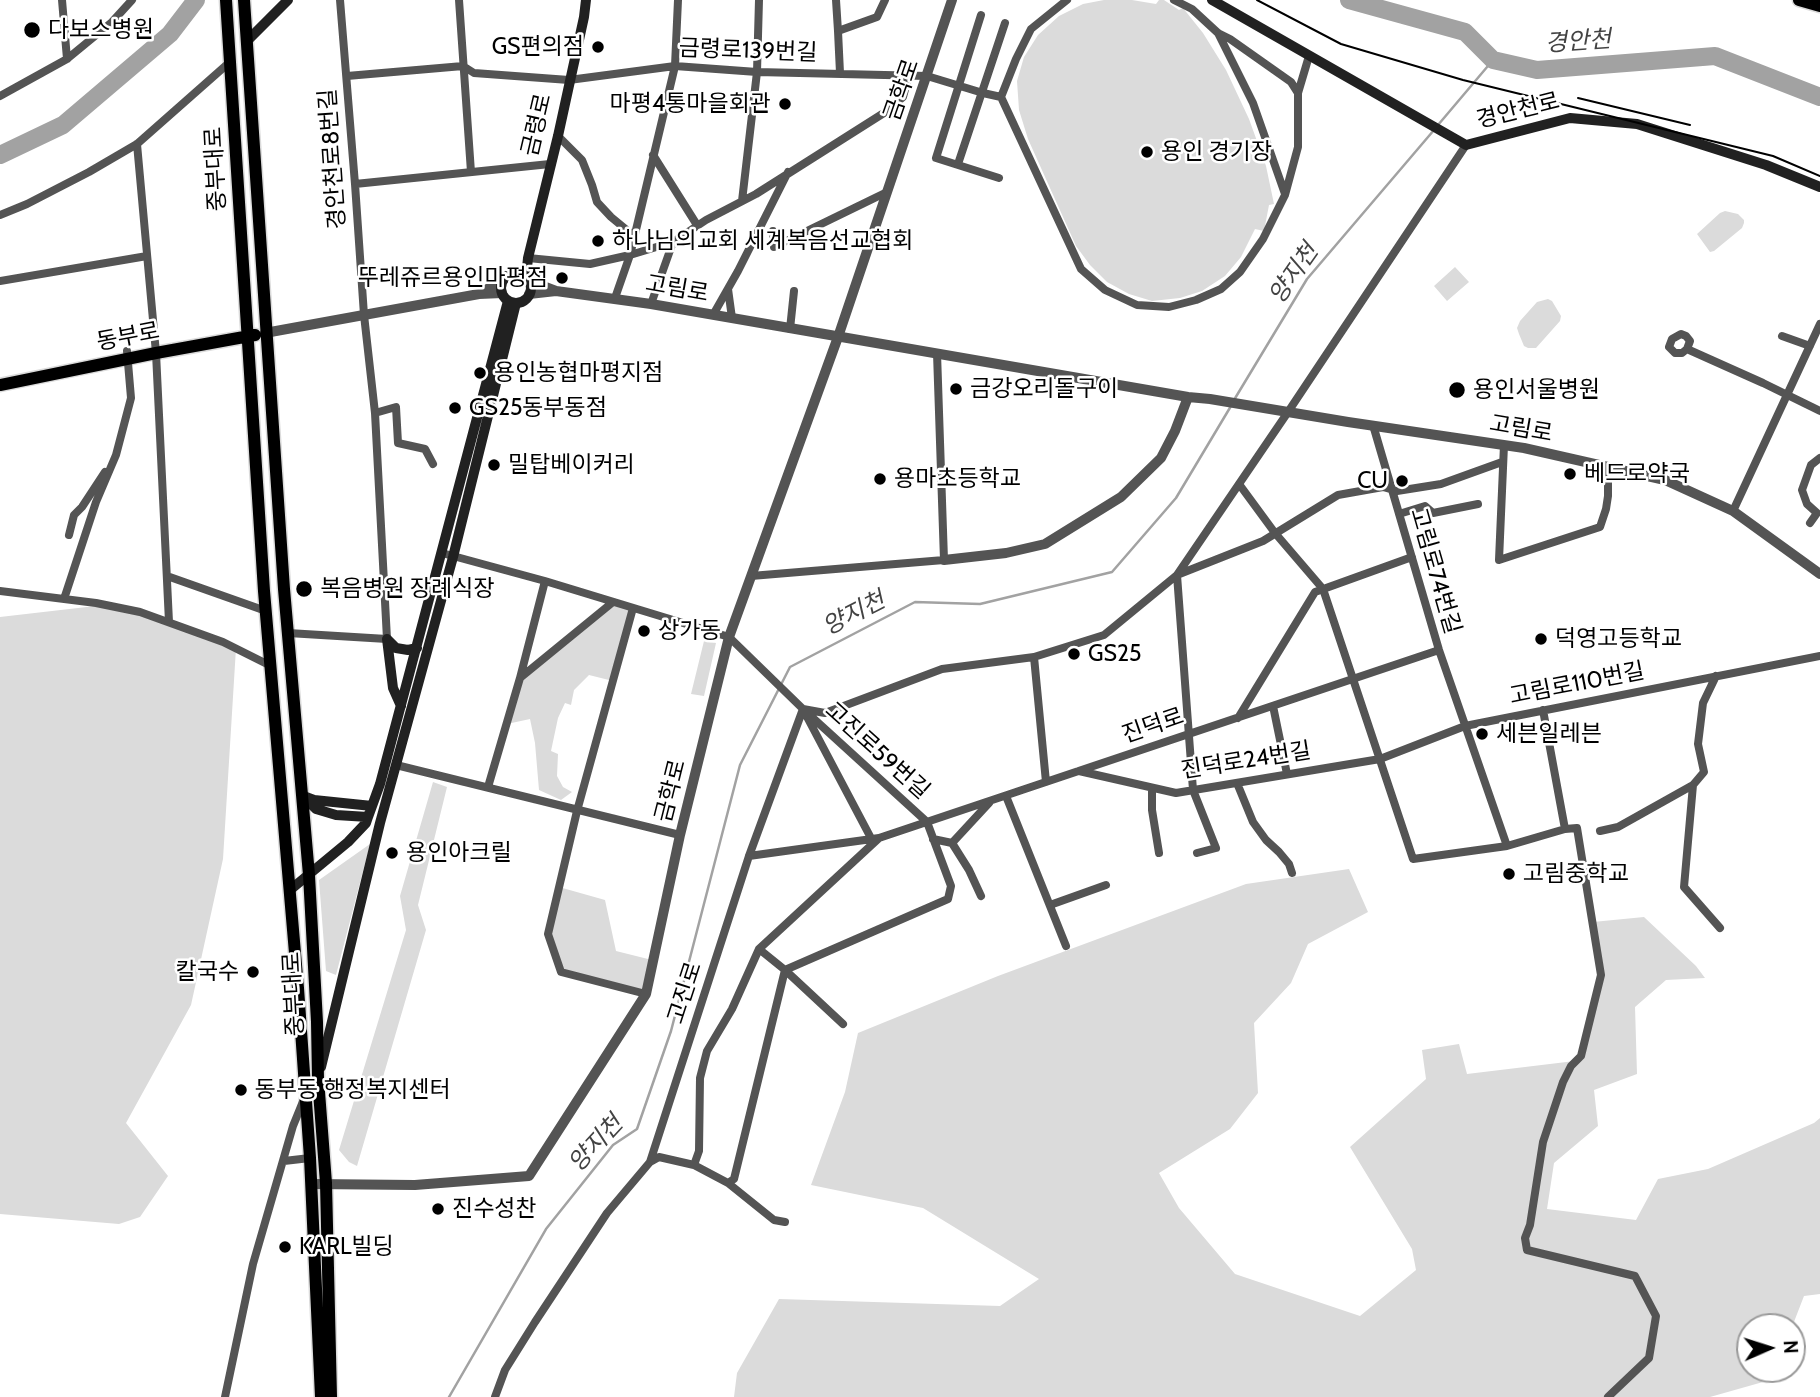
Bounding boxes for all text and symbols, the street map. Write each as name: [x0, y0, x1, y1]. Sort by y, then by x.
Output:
place label: 다보스병원: [48, 16, 154, 44]
marker: 다보스병원: [22, 20, 42, 40]
water label: 경안천: [1544, 25, 1612, 59]
place label: GS편의점: [492, 33, 584, 61]
street label: 금령로139번길: [678, 35, 818, 67]
marker: GS편의점: [590, 39, 606, 55]
street label: 금학로: [879, 55, 925, 125]
street label: 경안천로: [1474, 87, 1562, 135]
street label: 경안천로8번길: [314, 88, 352, 230]
place label: 마평4통마을회관: [610, 90, 771, 118]
street label: 금령로: [516, 91, 558, 159]
marker: 마평4통마을회관: [777, 96, 793, 112]
street label: 중부대로: [200, 126, 232, 212]
place label: 용인 경기장: [1161, 138, 1272, 166]
marker: 용인 경기장: [1139, 144, 1155, 160]
place label: 하나님의교회 세계복음선교협회: [612, 227, 913, 255]
marker: 하나님의교회 세계복음선교협회: [590, 233, 606, 249]
water label: 양지천: [1263, 239, 1325, 309]
place label: 뚜레쥬르용인마평점: [358, 264, 548, 292]
marker: 뚜레쥬르용인마평점: [554, 270, 570, 286]
street label: 고림로: [643, 270, 711, 308]
street label: 동부로: [94, 317, 162, 357]
place label: 용인농협마평지점: [494, 359, 663, 387]
marker: 용인농협마평지점: [472, 365, 488, 381]
place label: 금강오리돌구이: [970, 375, 1118, 403]
place label: 용인서울병원: [1473, 376, 1600, 404]
marker: 용인서울병원: [1447, 380, 1467, 400]
marker: 금강오리돌구이: [948, 381, 964, 397]
place label: GS25동부동점: [469, 394, 607, 422]
marker: GS25동부동점: [447, 400, 463, 416]
street label: 고림로: [1487, 410, 1555, 448]
place label: 밀탑베이커리: [508, 451, 635, 479]
marker: 밀탑베이커리: [486, 457, 502, 473]
place label: 베드로약국: [1584, 460, 1690, 488]
place label: 용마초등학교: [894, 465, 1021, 493]
marker: 베드로약국: [1562, 466, 1578, 482]
place label: CU: [1357, 467, 1388, 495]
marker: 용마초등학교: [872, 471, 888, 487]
marker: CU: [1394, 473, 1410, 489]
street label: 고림로74번길: [1404, 505, 1466, 637]
place label: 복음병원 장례식장: [320, 575, 494, 603]
marker: 복음병원 장례식장: [294, 579, 314, 599]
water label: 양지천: [818, 586, 890, 642]
place label: 상가동: [658, 617, 721, 645]
marker: 상가동: [636, 623, 652, 639]
place label: 덕영고등학교: [1555, 625, 1682, 653]
marker: 덕영고등학교: [1533, 631, 1549, 647]
place label: GS25: [1088, 640, 1141, 668]
marker: GS25: [1066, 646, 1082, 662]
street label: 고림로110번길: [1507, 657, 1647, 711]
street label: 고진로59번길: [819, 697, 935, 805]
street label: 진덕로: [1118, 703, 1188, 749]
place label: 세븐일레븐: [1496, 720, 1602, 748]
marker: 세븐일레븐: [1474, 726, 1490, 742]
street label: 진덕로24번길: [1179, 737, 1313, 785]
street label: 금학로: [650, 757, 692, 825]
place label: 용인아크릴: [406, 839, 512, 867]
marker: 용인아크릴: [384, 845, 400, 861]
place label: 고림중학교: [1523, 860, 1629, 888]
marker: 고림중학교: [1501, 866, 1517, 882]
street label: 중부대로: [278, 951, 310, 1037]
place label: 칼국수: [176, 958, 239, 986]
street label: 고진로: [662, 959, 708, 1027]
marker: 칼국수: [245, 964, 261, 980]
place label: 동부동 행정복지센터: [255, 1076, 451, 1104]
marker: 동부동 행정복지센터: [233, 1082, 249, 1098]
water label: 양지천: [563, 1110, 629, 1178]
place label: 진수성찬: [452, 1195, 537, 1223]
marker: 진수성찬: [430, 1201, 446, 1217]
place label: KARL빌딩: [299, 1233, 394, 1261]
marker: KARL빌딩: [277, 1239, 293, 1255]
north arrow: [1736, 1313, 1806, 1383]
text: N: [1779, 1340, 1802, 1354]

